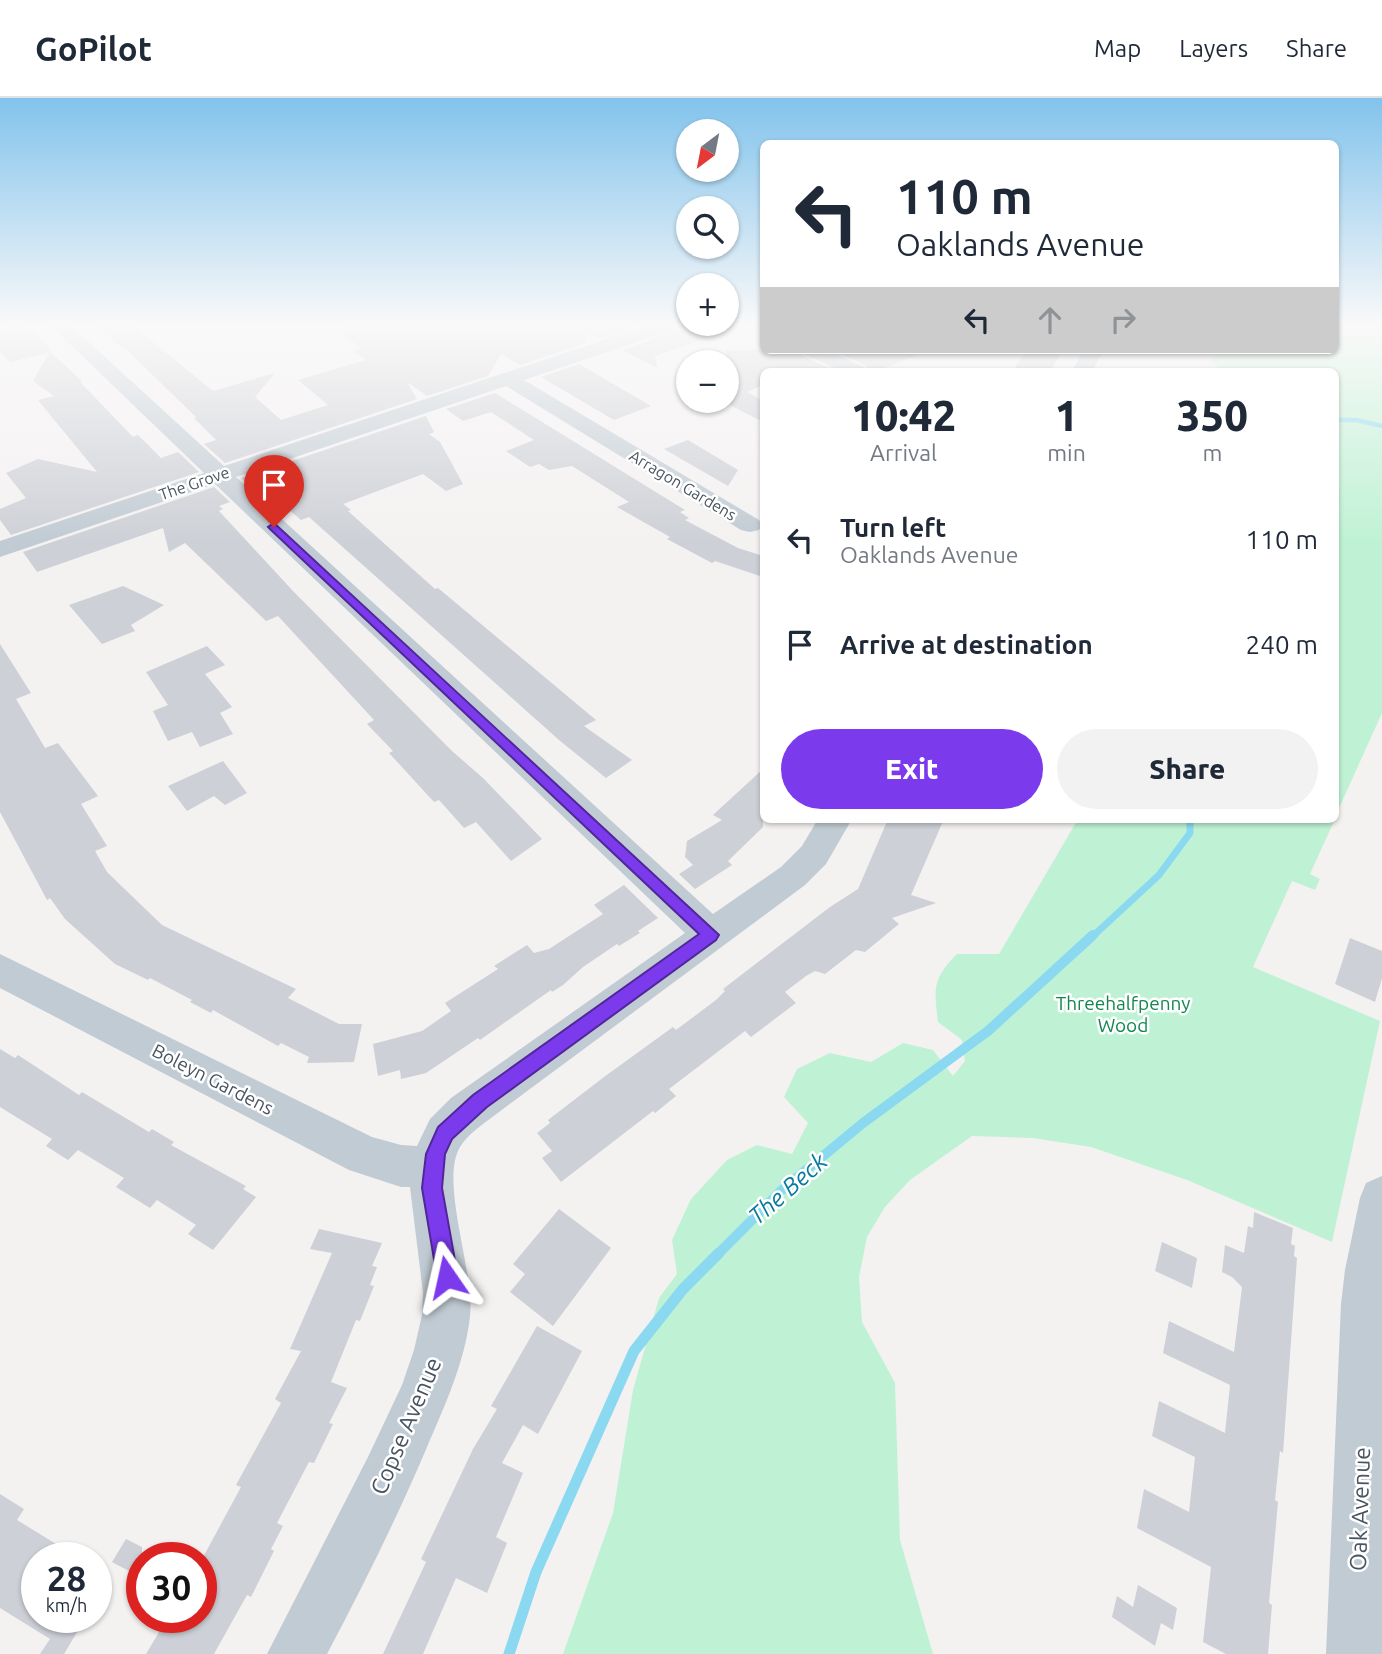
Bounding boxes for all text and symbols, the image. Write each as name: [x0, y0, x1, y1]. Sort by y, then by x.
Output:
text: GoPilot: [35, 30, 152, 67]
text: Map: [1094, 35, 1141, 62]
text: Layers: [1179, 35, 1248, 62]
text: Share: [1286, 35, 1347, 62]
north arrow: [676, 119, 738, 182]
map controls: [676, 119, 739, 413]
icon: left: [781, 168, 872, 259]
text: 110 m: [896, 168, 1033, 223]
button: search: [676, 196, 739, 259]
text: Oaklands Avenue: [896, 226, 1144, 262]
button: +: [676, 273, 739, 336]
icon: left: [958, 301, 996, 339]
icon: ahead: [1031, 301, 1069, 339]
icon: right: [1104, 301, 1142, 339]
button: −: [676, 350, 739, 413]
text: 10:42: [851, 392, 956, 439]
text: 1: [1055, 392, 1078, 439]
text: 350: [1177, 392, 1248, 439]
text: Arrival: [870, 440, 937, 465]
text: min: [1047, 440, 1086, 465]
text: m: [1202, 440, 1222, 465]
street label: Arragon Gardens: [626, 446, 740, 524]
pin: [244, 455, 304, 527]
street label: The Grove: [156, 463, 232, 503]
icon: arrive: [255, 466, 293, 504]
text: Turn left: [840, 513, 946, 542]
icon: left: [781, 521, 819, 559]
text: 110 m: [1246, 525, 1318, 554]
text: Oaklands Avenue: [840, 542, 1019, 567]
icon: arrive: [781, 626, 819, 664]
text: Arrive at destination: [840, 630, 1093, 659]
text: 240 m: [1246, 630, 1318, 659]
button: Exit: [781, 729, 1043, 809]
button: Share: [1057, 729, 1318, 809]
park label: Threehalfpenny Wood: [1056, 992, 1190, 1036]
street label: Boleyn Gardens: [149, 1039, 277, 1119]
water label: The Beck: [743, 1147, 833, 1230]
position arrow: [410, 1240, 484, 1314]
street label: Copse Avenue: [365, 1354, 446, 1498]
street label: Oak Avenue: [1345, 1447, 1374, 1571]
speed limit sign: 30: [126, 1542, 217, 1633]
text: 28: [47, 1558, 86, 1598]
text: km/h: [46, 1595, 87, 1615]

